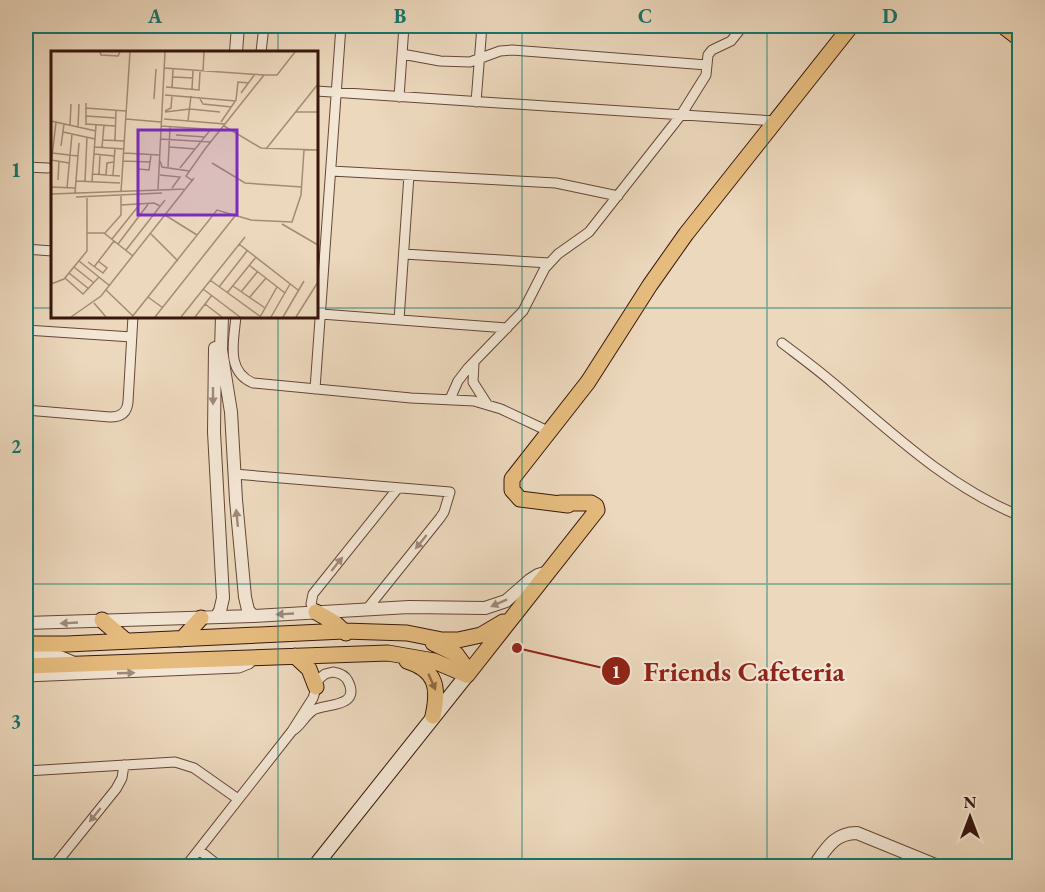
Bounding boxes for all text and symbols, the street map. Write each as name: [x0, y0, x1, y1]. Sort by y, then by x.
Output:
text: A: [147, 3, 163, 29]
text: B: [394, 3, 406, 29]
text: C: [638, 3, 652, 29]
text: D: [882, 3, 898, 29]
inset map: [51, 51, 318, 318]
text: 1: [11, 157, 21, 183]
one-way arrow: [208, 386, 218, 405]
text: 2: [11, 433, 22, 459]
one-way arrow: [232, 508, 242, 527]
one-way arrow: [414, 534, 427, 550]
one-way arrow: [330, 557, 342, 572]
one-way arrow: [490, 598, 508, 608]
one-way arrow: [275, 609, 294, 619]
one-way arrow: [59, 618, 78, 627]
callout: Friends Cafeteria: [601, 648, 857, 694]
text: Friends Cafeteria: [643, 653, 846, 689]
text: 1: [611, 660, 621, 683]
one-way arrow: [116, 668, 135, 677]
one-way arrow: [427, 673, 437, 691]
text: 3: [11, 708, 21, 734]
north arrow: [940, 787, 1000, 847]
text: N: [964, 792, 977, 813]
one-way arrow: [88, 807, 101, 823]

